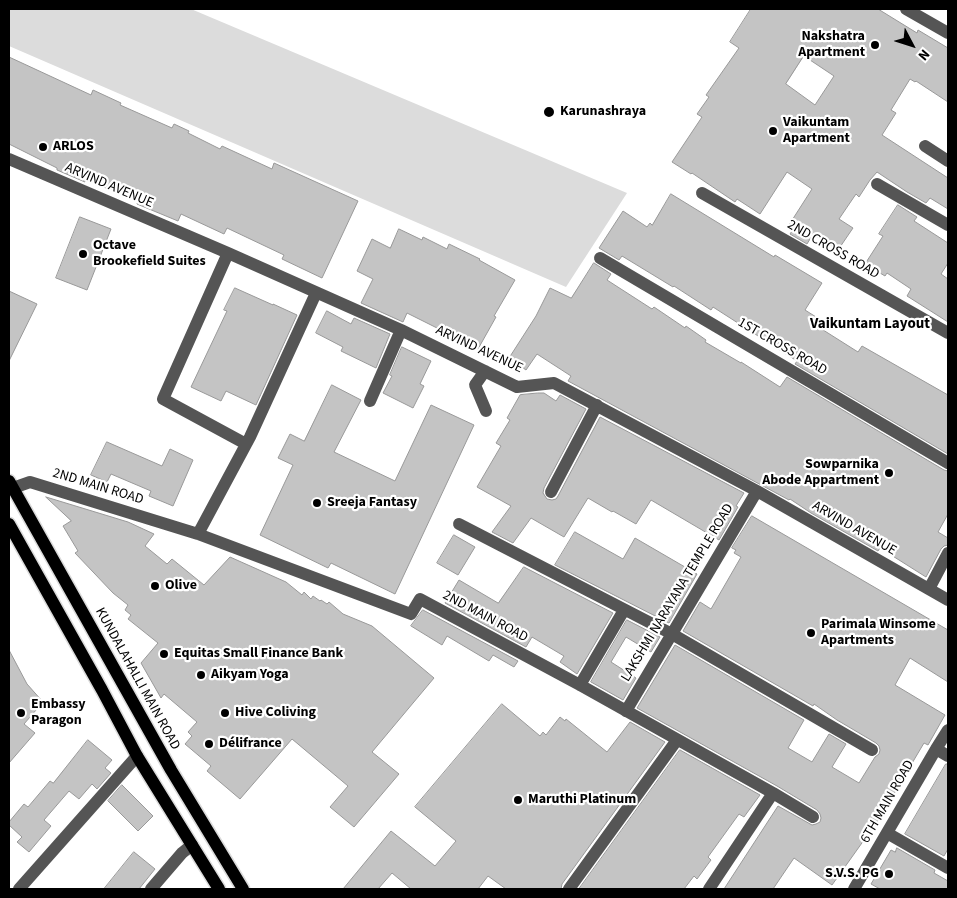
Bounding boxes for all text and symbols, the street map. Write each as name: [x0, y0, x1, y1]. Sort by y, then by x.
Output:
north arrow: [887, 20, 937, 70]
place label: Nakshatra Apartment: [798, 29, 865, 62]
marker: Nakshatra Apartment: [869, 39, 881, 51]
text: N: [913, 45, 934, 65]
place label: Karunashraya: [560, 104, 646, 120]
marker: Karunashraya: [542, 105, 556, 119]
place label: Vaikuntam Apartment: [783, 115, 850, 148]
marker: Vaikuntam Apartment: [767, 125, 779, 137]
place label: ARLOS: [53, 139, 94, 155]
marker: ARLOS: [37, 141, 49, 153]
street label: ARVIND AVENUE: [62, 160, 156, 212]
street label: 2ND CROSS ROAD: [784, 217, 882, 283]
place label: Octave Brookefield Suites: [93, 238, 206, 270]
marker: Octave Brookefield Suites: [77, 248, 89, 260]
street label: 1ST CROSS ROAD: [734, 315, 830, 379]
district label: Vaikuntam Layout: [810, 316, 930, 334]
street label: ARVIND AVENUE: [433, 322, 525, 378]
place label: Sowparnika Abode Appartment: [762, 457, 879, 490]
street label: 2ND MAIN ROAD: [51, 465, 145, 509]
marker: Sowparnika Abode Appartment: [883, 467, 895, 479]
place label: Sreeja Fantasy: [327, 495, 417, 511]
marker: Sreeja Fantasy: [311, 497, 323, 509]
street label: ARVIND AVENUE: [809, 498, 899, 560]
street label: LAKSHMI NARAYANA TEMPLE ROAD: [618, 501, 738, 685]
place label: Olive: [165, 578, 197, 594]
marker: Olive: [149, 580, 161, 592]
street label: 2ND MAIN ROAD: [440, 587, 530, 647]
street label: KUNDALAHALLI MAIN ROAD: [91, 605, 183, 753]
place label: Parimala Winsome Apartments: [821, 617, 936, 650]
marker: Parimala Winsome Apartments: [805, 627, 817, 639]
place label: Equitas Small Finance Bank: [174, 646, 343, 662]
marker: Equitas Small Finance Bank: [158, 648, 170, 660]
place label: Aikyam Yoga: [211, 667, 289, 683]
marker: Aikyam Yoga: [195, 669, 207, 681]
place label: Embassy Paragon: [31, 697, 86, 730]
place label: Hive Coliving: [235, 705, 316, 721]
marker: Embassy Paragon: [15, 707, 27, 719]
marker: Hive Coliving: [219, 707, 231, 719]
place label: Délifrance: [219, 736, 282, 752]
marker: Délifrance: [203, 738, 215, 750]
street label: 6TH MAIN ROAD: [857, 758, 919, 846]
place label: Maruthi Platinum: [528, 792, 636, 808]
marker: Maruthi Platinum: [512, 794, 524, 806]
place label: S.V.S. PG: [825, 866, 879, 882]
marker: S.V.S. PG: [883, 868, 895, 880]

